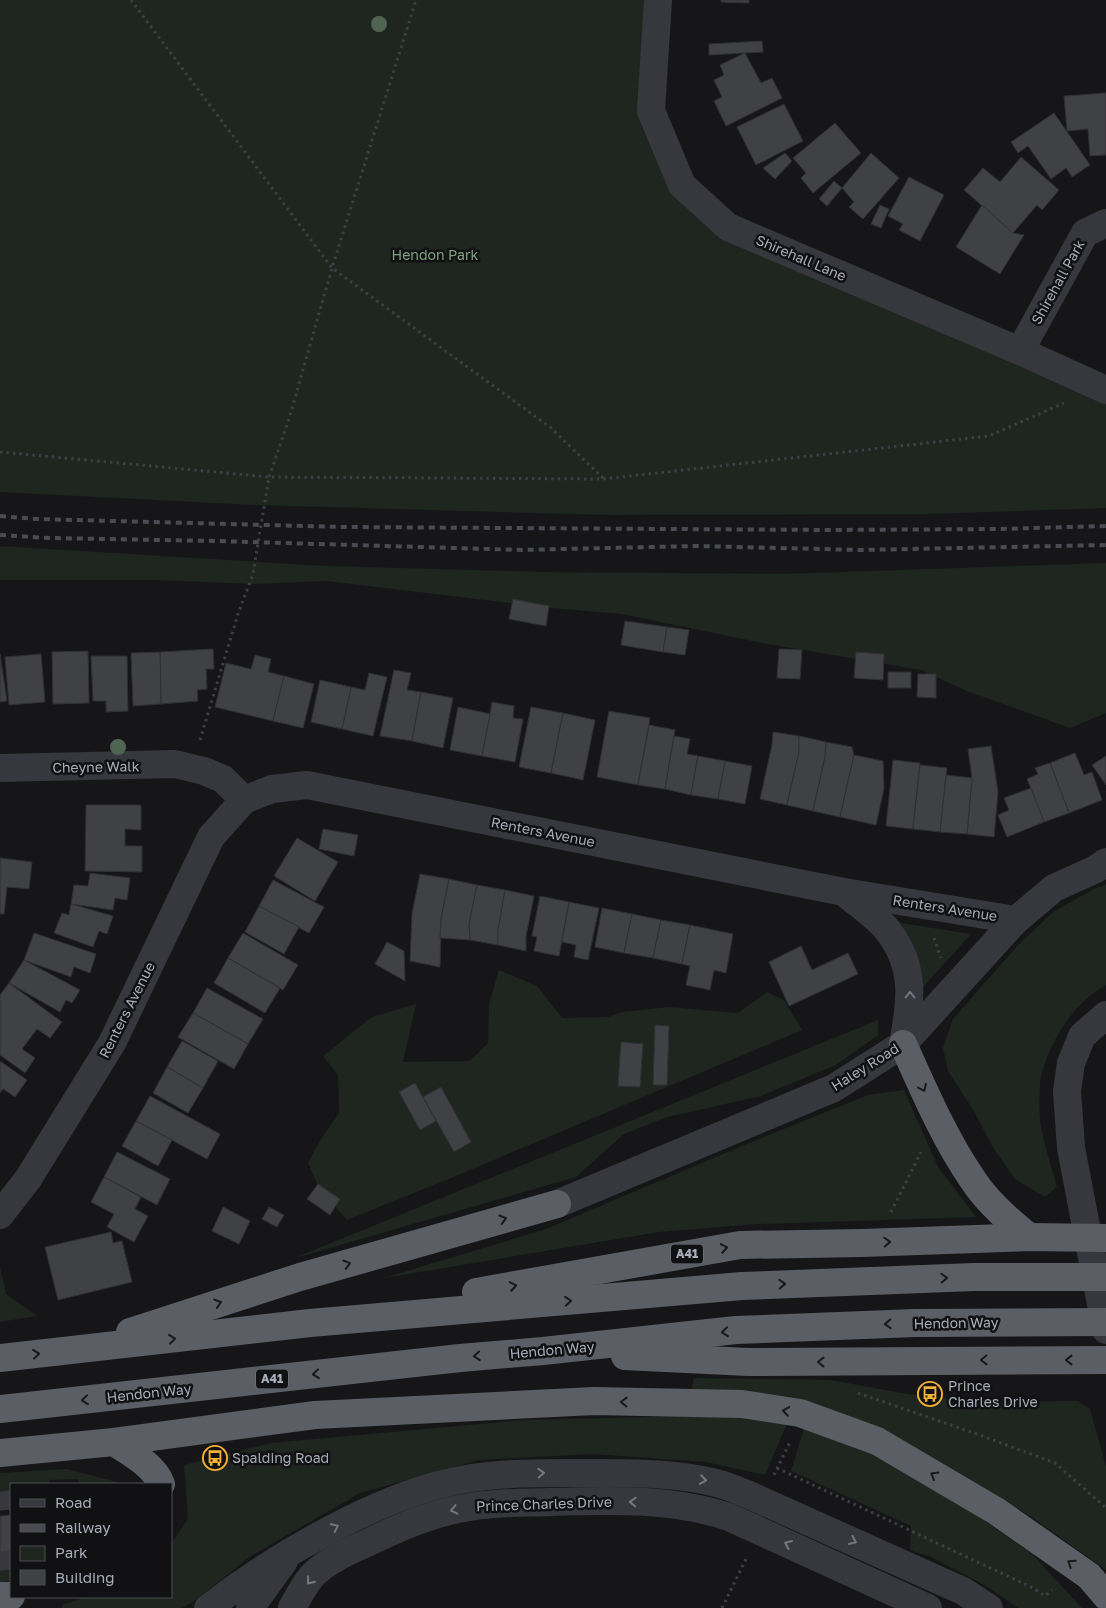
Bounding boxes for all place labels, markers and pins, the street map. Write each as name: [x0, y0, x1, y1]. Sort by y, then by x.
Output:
place label: Prince Charles Drive: [948, 1377, 1038, 1410]
bus stop icon: Prince Charles Drive: [917, 1381, 943, 1407]
bus stop icon: Spalding Road: [202, 1445, 228, 1471]
place label: Spalding Road: [232, 1449, 329, 1466]

